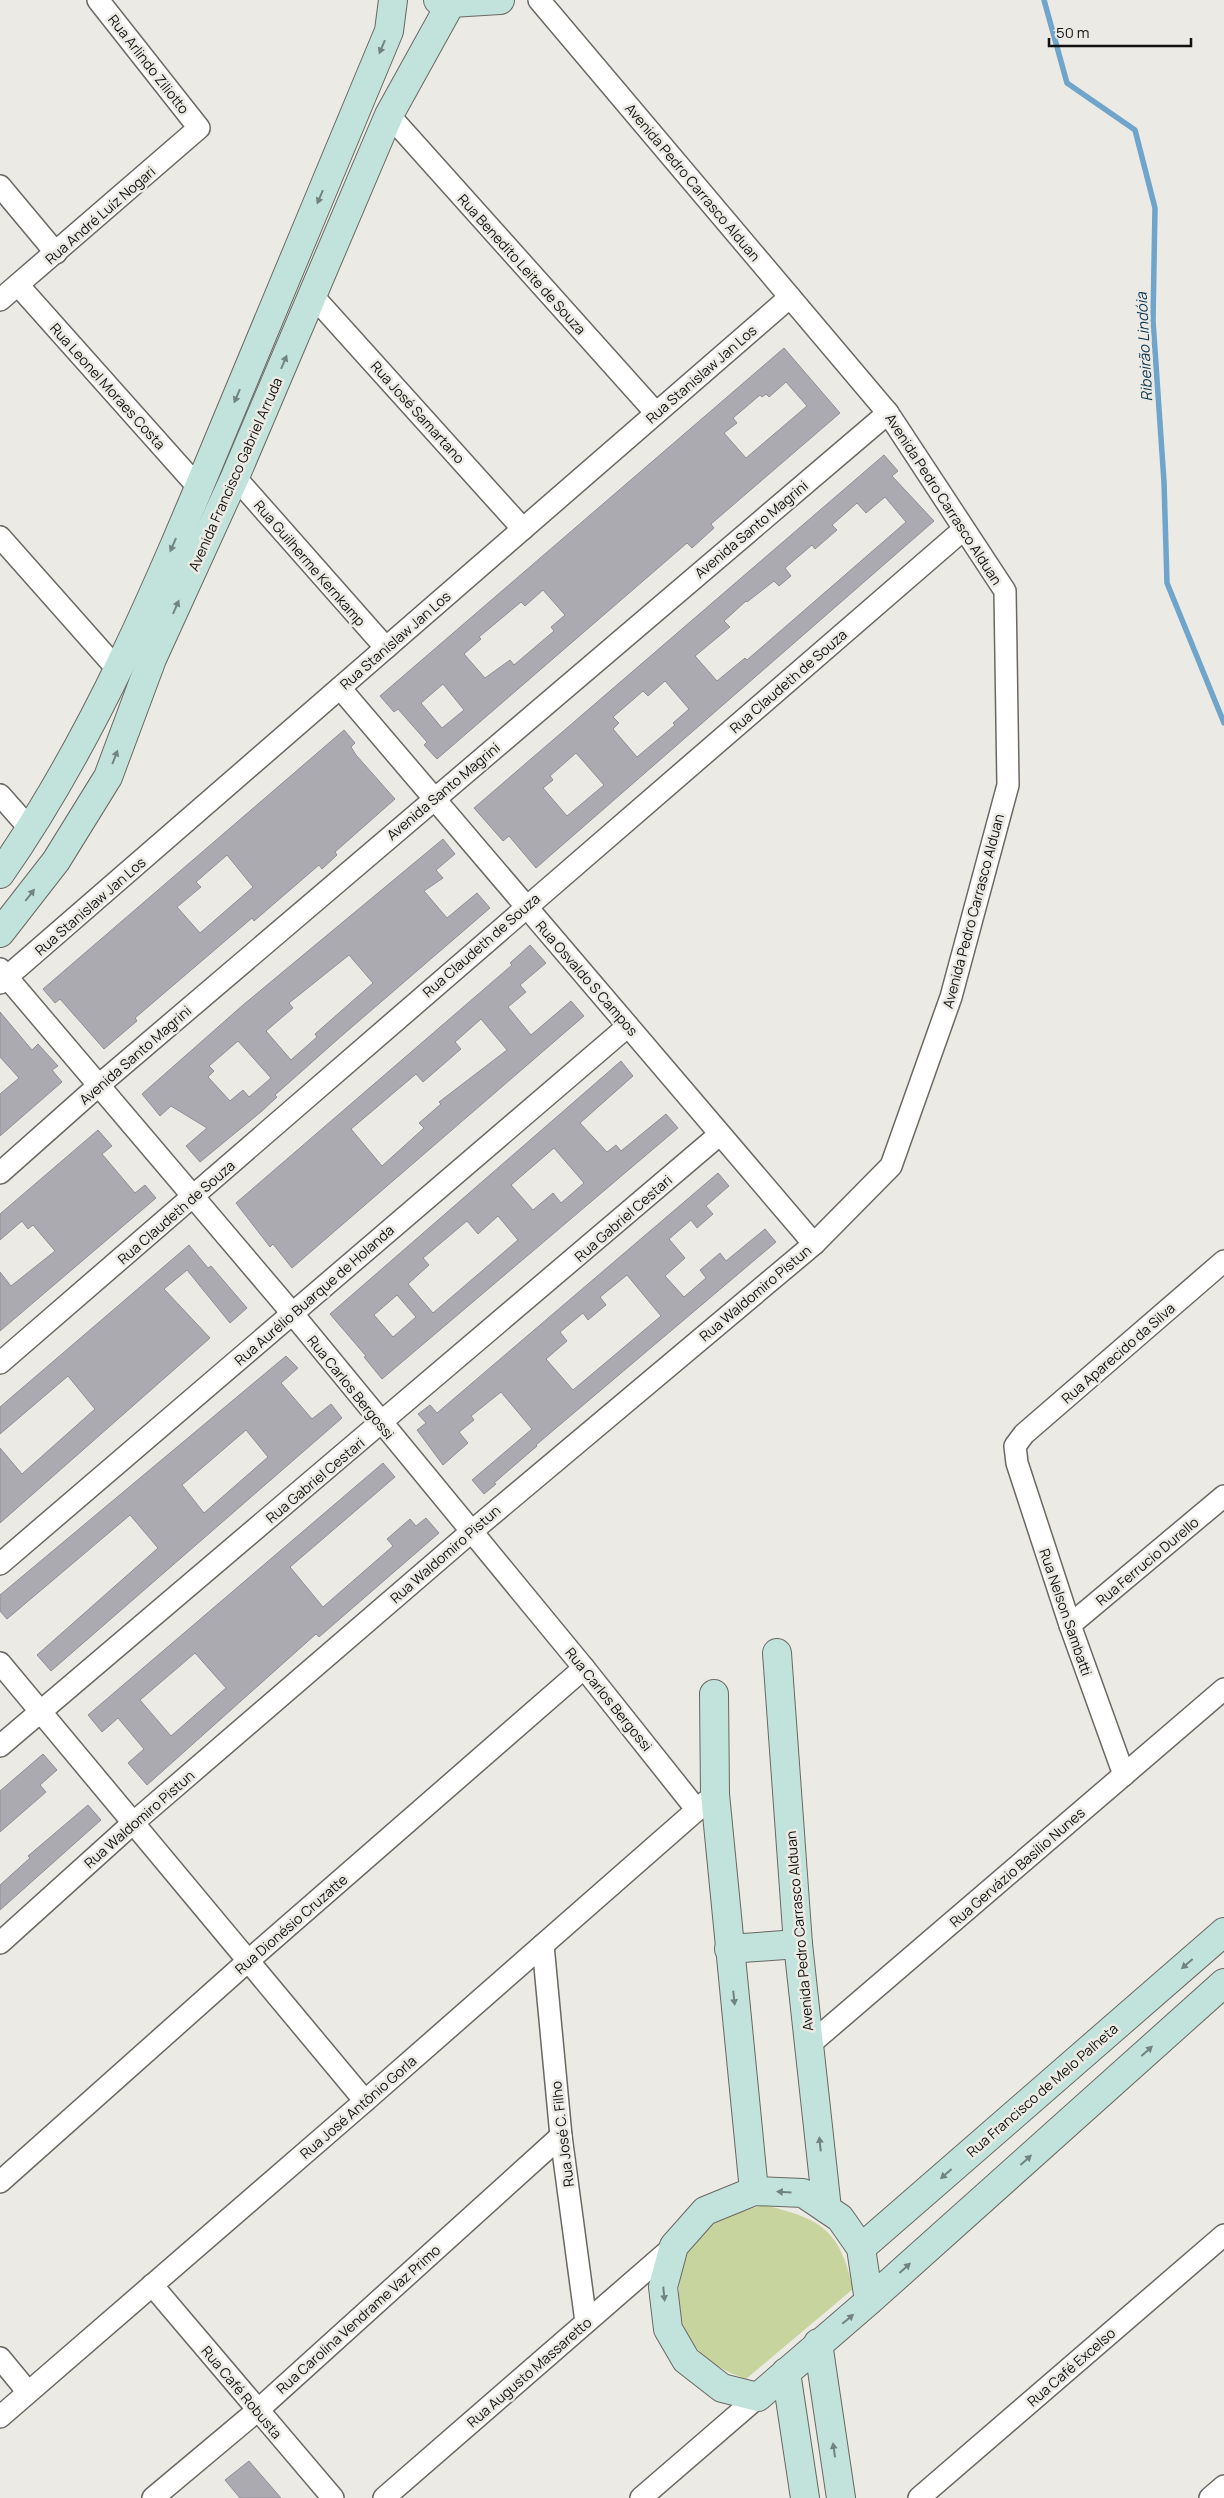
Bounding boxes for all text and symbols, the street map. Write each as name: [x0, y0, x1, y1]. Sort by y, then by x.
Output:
street label: Rua Arlindo Ziliotto: [104, 10, 194, 118]
scale bar: [1049, 15, 1192, 47]
text: 50 m: [1056, 22, 1090, 43]
one-way arrow: [378, 40, 386, 54]
street label: Avenida Pedro Carrasco Alduan: [621, 99, 765, 265]
street label: Rua André Luíz Nogari: [41, 162, 159, 268]
one-way arrow: [316, 190, 324, 205]
street label: Rua Benedito Leite de Souza: [454, 190, 590, 338]
water label: Ribeirão Lindóia: [1131, 291, 1157, 402]
street label: Rua Leonel Moraes Costa: [46, 319, 170, 453]
street label: Rua Stanislaw Jan Los: [642, 321, 760, 427]
one-way arrow: [280, 355, 288, 369]
street label: Rua José Samartano: [367, 357, 469, 467]
street label: Avenida Francisco Gabriel Arruda: [184, 374, 286, 574]
one-way arrow: [233, 389, 241, 403]
street label: Avenida Pedro Carrasco Alduan: [881, 410, 1007, 588]
street label: Avenida Santo Magrini: [690, 476, 812, 582]
street label: Rua Guilherme Kernkamp: [250, 496, 370, 630]
one-way arrow: [169, 538, 177, 552]
street label: Rua Stanislaw Jan Los: [336, 587, 454, 693]
one-way arrow: [172, 600, 180, 614]
street label: Rua Claudeth de Souza: [725, 625, 851, 737]
street label: Avenida Santo Magrini: [382, 738, 504, 844]
one-way arrow: [112, 750, 119, 765]
street label: Avenida Pedro Carrasco Alduan: [938, 812, 1008, 1010]
street label: Rua Stanislaw Jan Los: [31, 853, 149, 959]
one-way arrow: [25, 888, 35, 902]
street label: Rua Claudeth de Souza: [418, 889, 544, 1001]
street label: Rua Osvaldo S Campos: [532, 916, 642, 1040]
street label: Avenida Santo Magrini: [75, 1001, 195, 1109]
street label: Rua Claudeth de Souza: [113, 1156, 239, 1268]
street label: Rua Gabriel Cestari: [570, 1170, 676, 1266]
street label: Rua Aurélio Buarque de Holanda: [230, 1220, 398, 1370]
street label: Rua Waldomiro Pistun: [695, 1241, 815, 1345]
street label: Rua Aparecido da Silva: [1057, 1298, 1179, 1408]
street label: Rua Carlos Bergossi: [303, 1331, 399, 1443]
street label: Rua Gabriel Cestari: [262, 1433, 368, 1527]
street label: Rua Waldomiro Pistun: [386, 1501, 504, 1607]
street label: Rua Ferrucio Durello: [1092, 1512, 1202, 1610]
street label: Rua Nelson Sambatti: [1035, 1546, 1097, 1678]
street label: Rua Carlos Bergossi: [561, 1643, 657, 1755]
street label: Rua Waldomiro Pistun: [80, 1766, 198, 1872]
street label: Rua Gervázio Basílio Nunes: [945, 1803, 1089, 1931]
street label: Avenida Pedro Carrasco Alduan: [781, 1830, 817, 2032]
street label: Rua Dionésio Cruzatte: [231, 1870, 351, 1978]
one-way arrow: [1182, 1958, 1194, 1970]
one-way arrow: [731, 1990, 739, 2006]
street label: Rua Francisco de Melo Palheta: [962, 2019, 1122, 2161]
one-way arrow: [1141, 2046, 1154, 2057]
street label: Rua José Antônio Gorla: [296, 2051, 420, 2163]
street label: Rua José C. Filho: [546, 2080, 578, 2188]
one-way arrow: [816, 2135, 824, 2151]
one-way arrow: [1020, 2154, 1032, 2166]
one-way arrow: [940, 2168, 952, 2180]
one-way arrow: [776, 2188, 792, 2196]
street label: Rua Carolina Vendrame Vaz Primo: [272, 2240, 444, 2398]
one-way arrow: [899, 2263, 912, 2274]
one-way arrow: [660, 2287, 668, 2303]
street label: Rua Augusto Massaretto: [463, 2313, 595, 2431]
one-way arrow: [841, 2313, 854, 2324]
street label: Rua Café Excelso: [1023, 2323, 1119, 2411]
street label: Rua Café Robusta: [197, 2341, 287, 2443]
one-way arrow: [829, 2441, 837, 2457]

